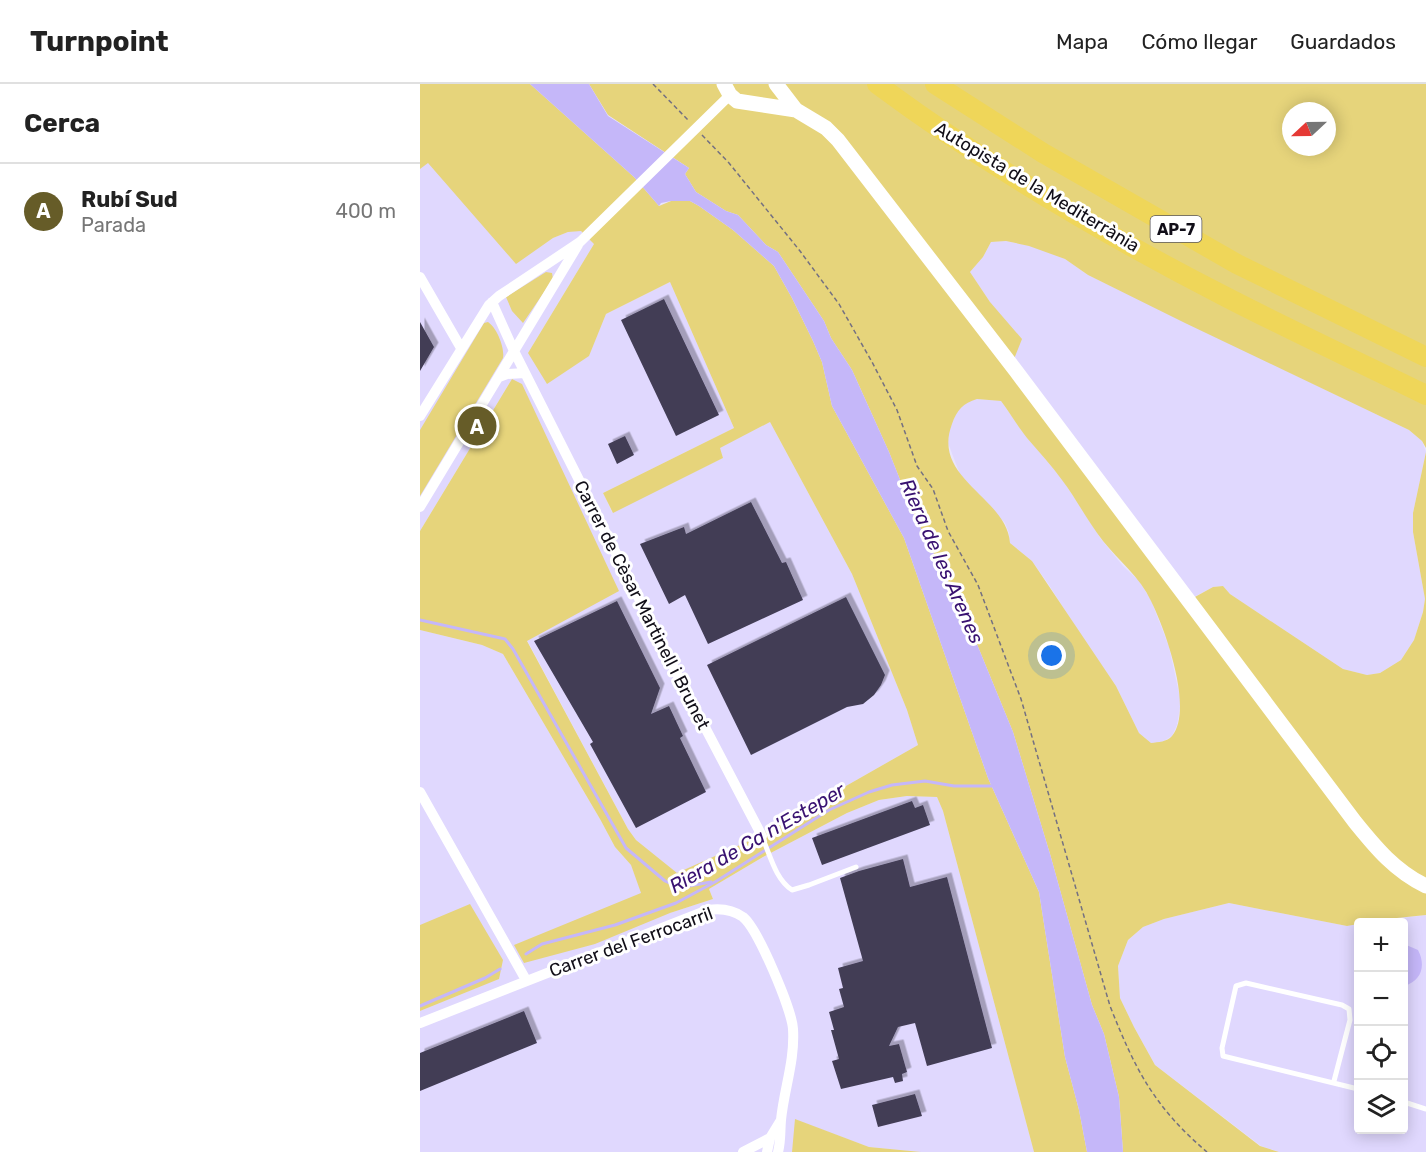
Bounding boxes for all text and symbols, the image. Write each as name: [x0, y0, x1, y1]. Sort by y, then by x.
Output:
text: Turnpoint: [30, 25, 169, 58]
text: Mapa: [1056, 29, 1108, 54]
text: Cómo llegar: [1141, 29, 1257, 54]
text: Guardados: [1290, 29, 1396, 54]
north arrow: [1282, 102, 1336, 156]
text: Cerca: [24, 108, 100, 139]
street label: Autopista de la Mediterrània: [931, 117, 1143, 257]
text: Rubí Sud: [81, 186, 178, 213]
text: A: [36, 199, 51, 223]
text: 400 m: [336, 199, 396, 223]
text: Parada: [81, 213, 146, 237]
road number: AP-7: [1150, 216, 1202, 242]
pin: A: [458, 404, 496, 448]
water label: Riera de les Arenes: [895, 475, 989, 647]
street label: Carrer de Cèsar Martinell i Brunet: [569, 477, 715, 733]
your location: [1037, 641, 1066, 670]
water label: Riera de Ca n'Esteper: [665, 777, 850, 898]
street label: Carrer del Ferrocarril: [546, 902, 716, 982]
map controls: [1354, 918, 1408, 1134]
button: +: [1354, 918, 1408, 972]
button: −: [1354, 972, 1408, 1026]
button: locate: [1354, 1026, 1408, 1080]
button: layers: [1354, 1080, 1408, 1134]

